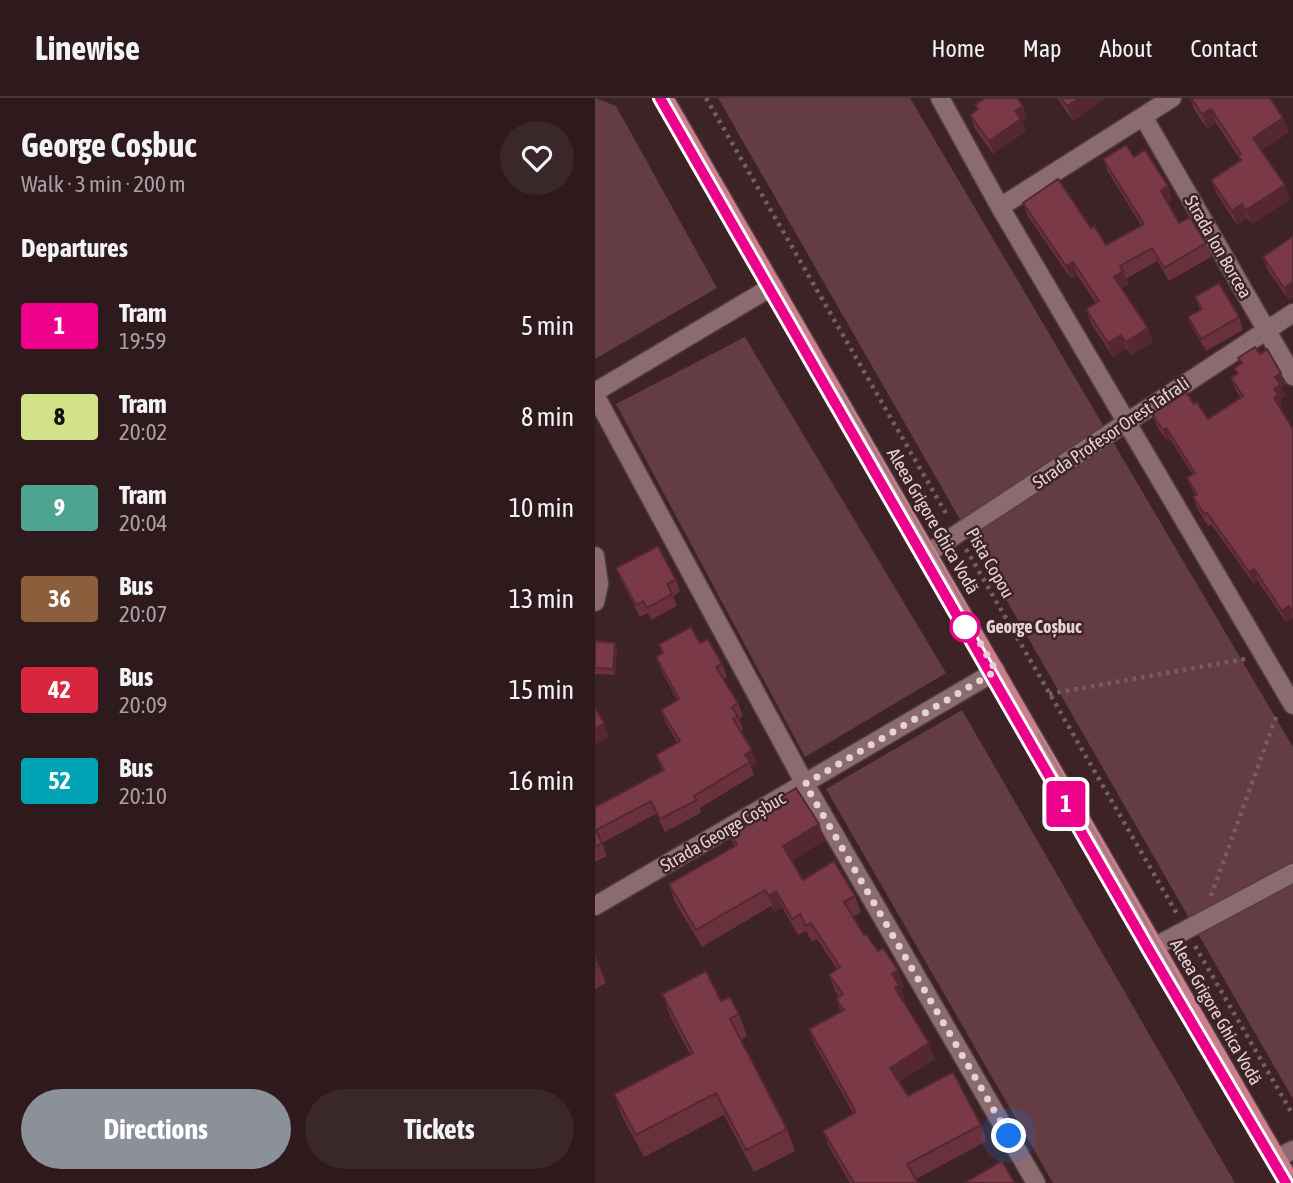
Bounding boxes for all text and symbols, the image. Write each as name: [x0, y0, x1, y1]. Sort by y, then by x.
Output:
text: Linewise: [35, 29, 140, 67]
text: Home: [931, 35, 985, 62]
text: Map: [1023, 35, 1061, 62]
text: About: [1099, 35, 1152, 62]
text: Contact: [1190, 35, 1258, 62]
button: heart: [500, 121, 574, 195]
text: George Coșbuc: [21, 126, 196, 164]
text: Walk · 3 min · 200 m: [21, 171, 185, 197]
street label: Strada Ion Borcea: [1181, 192, 1256, 302]
text: Departures: [21, 233, 128, 263]
text: Tram: [119, 298, 167, 328]
text: 5 min: [521, 311, 574, 341]
text: 1: [54, 312, 65, 339]
text: 19:59: [119, 328, 166, 354]
street label: Strada Profesor Orest Tafrali: [1029, 372, 1193, 493]
text: Tram: [119, 389, 167, 419]
text: 8 min: [521, 402, 574, 432]
text: 8: [54, 403, 65, 430]
text: 20:02: [119, 419, 167, 445]
street label: Aleea Grigore Ghica Vodă: [883, 444, 984, 597]
text: Tram: [119, 480, 167, 510]
text: 10 min: [509, 493, 574, 523]
text: 9: [54, 494, 65, 521]
text: 20:04: [119, 510, 167, 536]
street label: Pista Copou: [962, 524, 1019, 601]
text: Bus: [119, 571, 153, 601]
text: 13 min: [509, 584, 574, 614]
text: 36: [48, 585, 71, 612]
text: 20:07: [119, 601, 167, 627]
marker: George Coșbuc: [950, 612, 980, 642]
place label: George Coșbuc: [986, 616, 1082, 638]
text: Bus: [119, 662, 153, 692]
text: 15 min: [509, 675, 574, 705]
text: 42: [48, 676, 71, 703]
text: 20:09: [119, 692, 167, 718]
text: Bus: [119, 753, 153, 783]
text: 16 min: [509, 766, 574, 796]
text: 52: [48, 767, 71, 794]
line badge: 1: [1043, 781, 1089, 827]
text: 20:10: [119, 783, 167, 809]
street label: Strada George Coșbuc: [656, 787, 789, 876]
text: 1: [1060, 790, 1072, 817]
street label: Aleea Grigore Ghica Vodă: [1166, 935, 1267, 1088]
button: Directions: [21, 1089, 291, 1169]
button: Tickets: [305, 1089, 574, 1169]
your location: [991, 1118, 1026, 1153]

